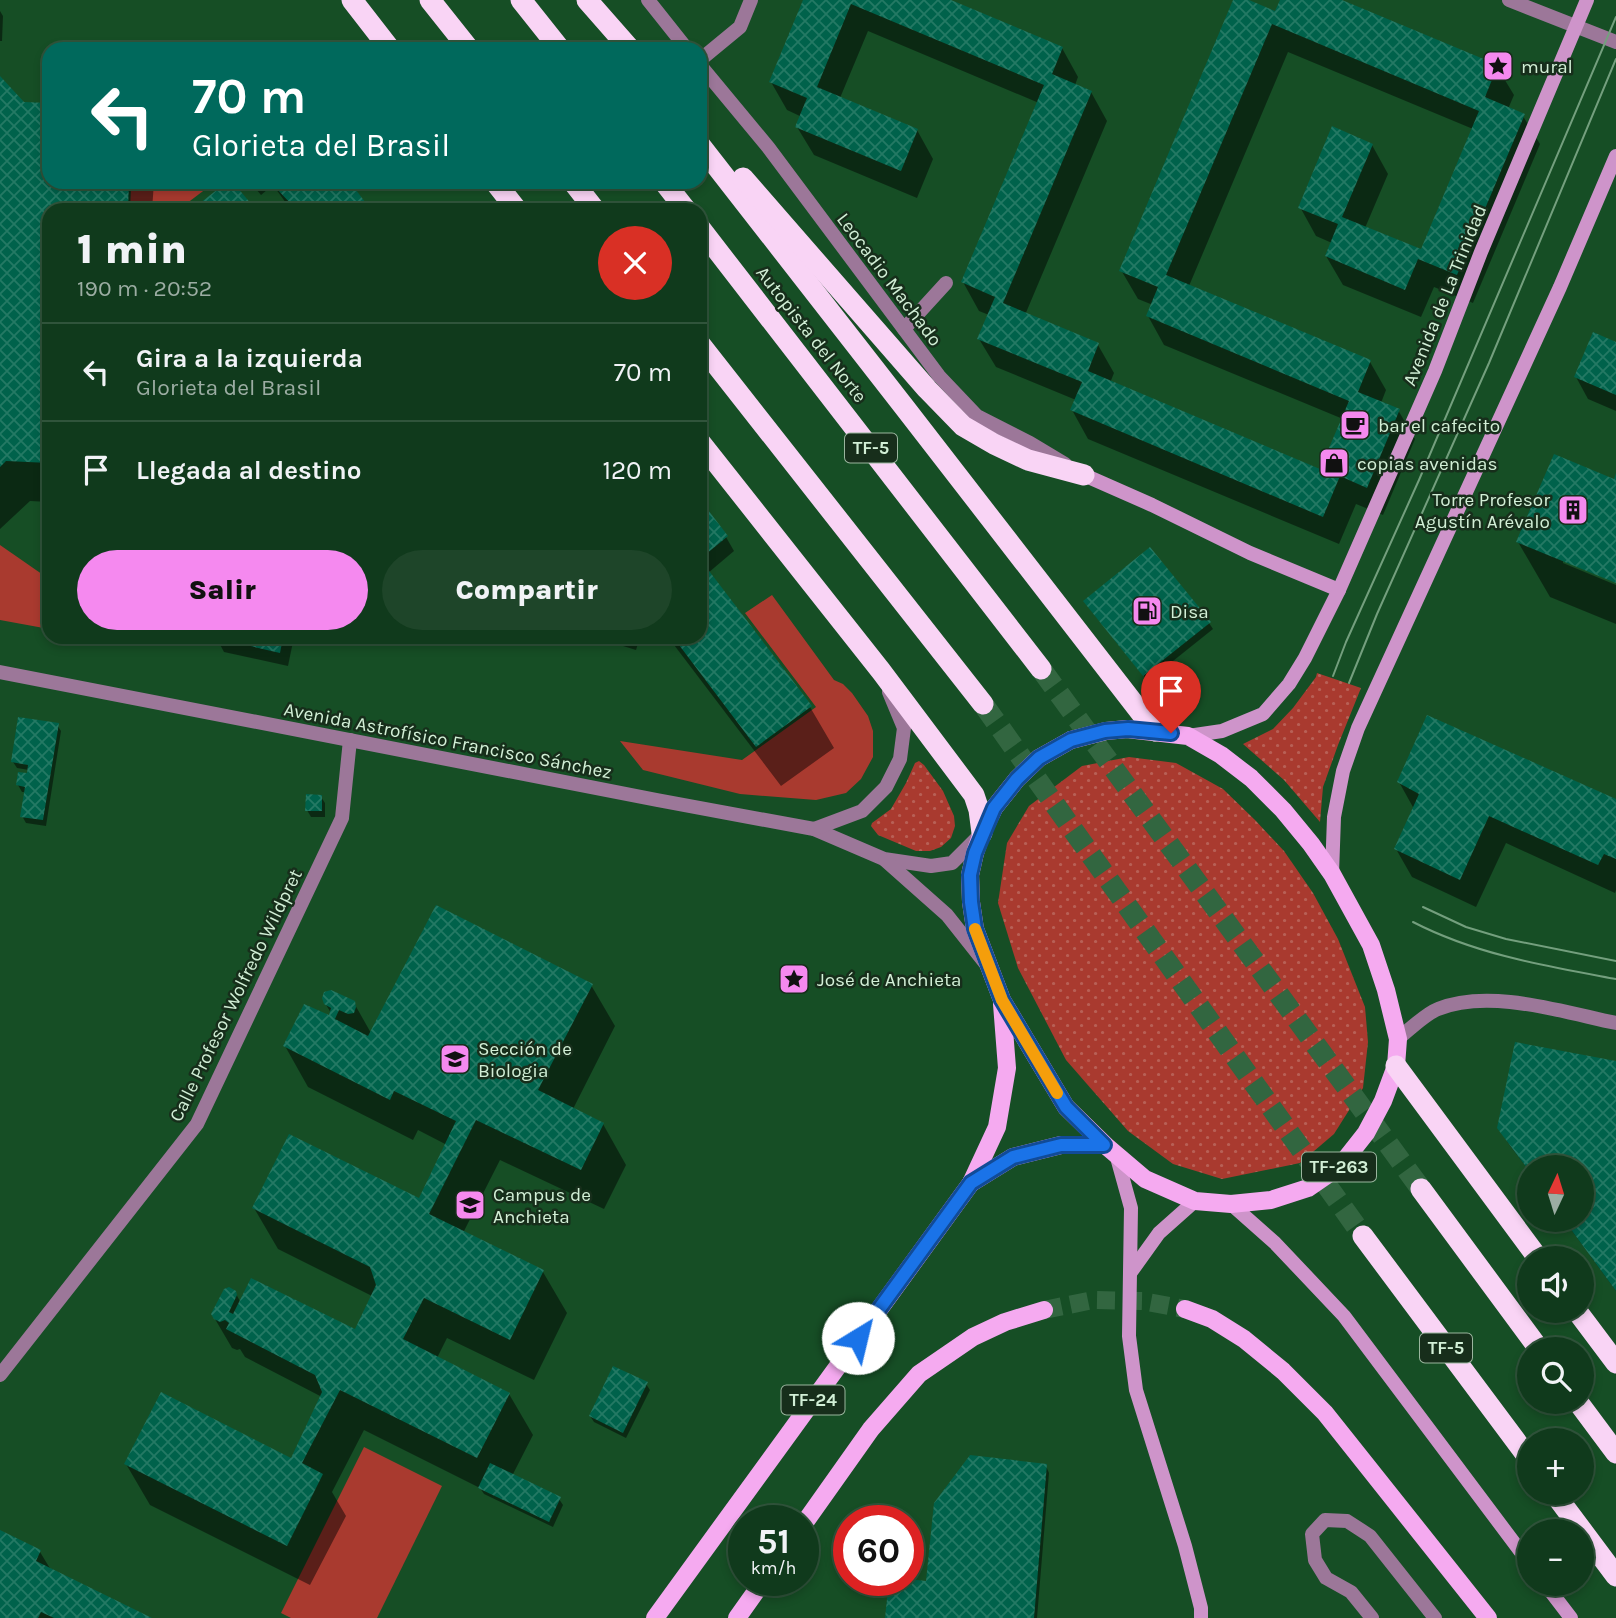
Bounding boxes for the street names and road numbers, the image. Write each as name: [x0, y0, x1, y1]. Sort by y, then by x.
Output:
street label: Avenida de La Trinidad: [1399, 202, 1491, 389]
street label: Leocadio Machado: [832, 209, 946, 351]
street label: Autopista del Norte: [751, 262, 871, 407]
road number: TF-5: [845, 434, 897, 462]
street label: Avenida Astrofísico Francisco Sánchez: [282, 698, 614, 784]
street label: Calle Profesor Wolfredo Wildpret: [165, 866, 307, 1125]
road number: TF-263: [1302, 1152, 1376, 1182]
road number: TF-5: [1420, 1334, 1472, 1363]
road number: TF-24: [782, 1386, 844, 1414]

